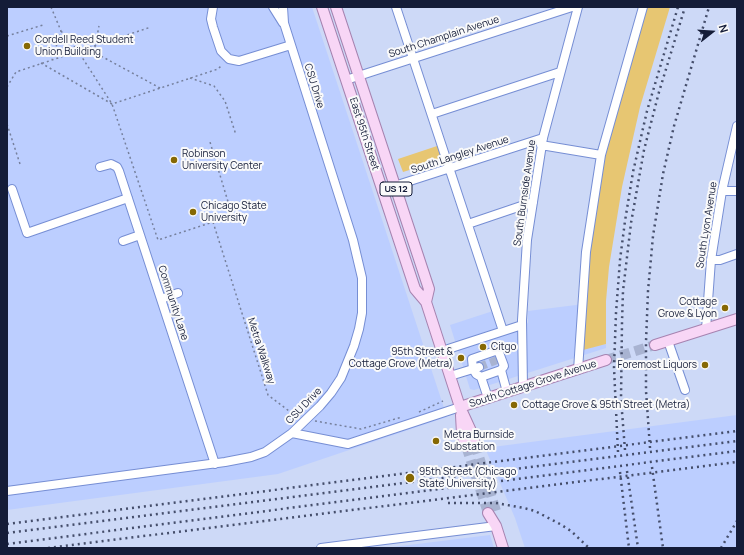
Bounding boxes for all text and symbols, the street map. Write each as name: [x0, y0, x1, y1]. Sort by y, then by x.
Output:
north arrow: [692, 12, 732, 52]
street label: South Champlain Avenue: [387, 13, 501, 61]
text: N: [716, 22, 732, 34]
place label: Cordell Reed Student Union Building: [35, 34, 134, 58]
marker: Cordell Reed Student Union Building: [22, 41, 32, 51]
street label: CSU Drive: [302, 62, 326, 110]
street label: East 95th Street: [347, 96, 381, 172]
street label: South Langley Avenue: [410, 134, 510, 176]
street label: South Burnside Avenue: [512, 139, 538, 247]
place label: Robinson University Center: [182, 148, 262, 172]
marker: Robinson University Center: [169, 155, 179, 165]
street label: South Lyon Avenue: [694, 181, 720, 269]
road number: US 12: [380, 182, 412, 196]
place label: Chicago State University: [201, 200, 267, 224]
marker: Chicago State University: [188, 207, 198, 217]
street label: Community Lane: [155, 264, 191, 342]
place label: Cottage Grove & Lyon: [658, 296, 717, 320]
marker: Cottage Grove & Lyon: [720, 303, 730, 313]
street label: Metra Walkway: [245, 316, 277, 386]
place label: Citgo: [491, 341, 516, 353]
marker: Citgo: [478, 342, 488, 352]
place label: 95th Street & Cottage Grove (Metra): [349, 346, 453, 370]
marker: 95th Street & Cottage Grove (Metra): [456, 353, 466, 363]
street label: South Cottage Grove Avenue: [468, 358, 598, 410]
place label: Foremost Liquors: [618, 359, 697, 371]
marker: Foremost Liquors: [700, 360, 710, 370]
street label: CSU Drive: [284, 385, 324, 427]
place label: Cottage Grove & 95th Street (Metra): [522, 399, 690, 411]
marker: Cottage Grove & 95th Street (Metra): [509, 400, 519, 410]
place label: Metra Burnside Substation: [444, 429, 514, 452]
marker: Metra Burnside Substation: [431, 436, 441, 446]
place label: 95th Street (Chicago State University): [419, 466, 516, 490]
marker: 95th Street (Chicago State University): [404, 472, 416, 484]

